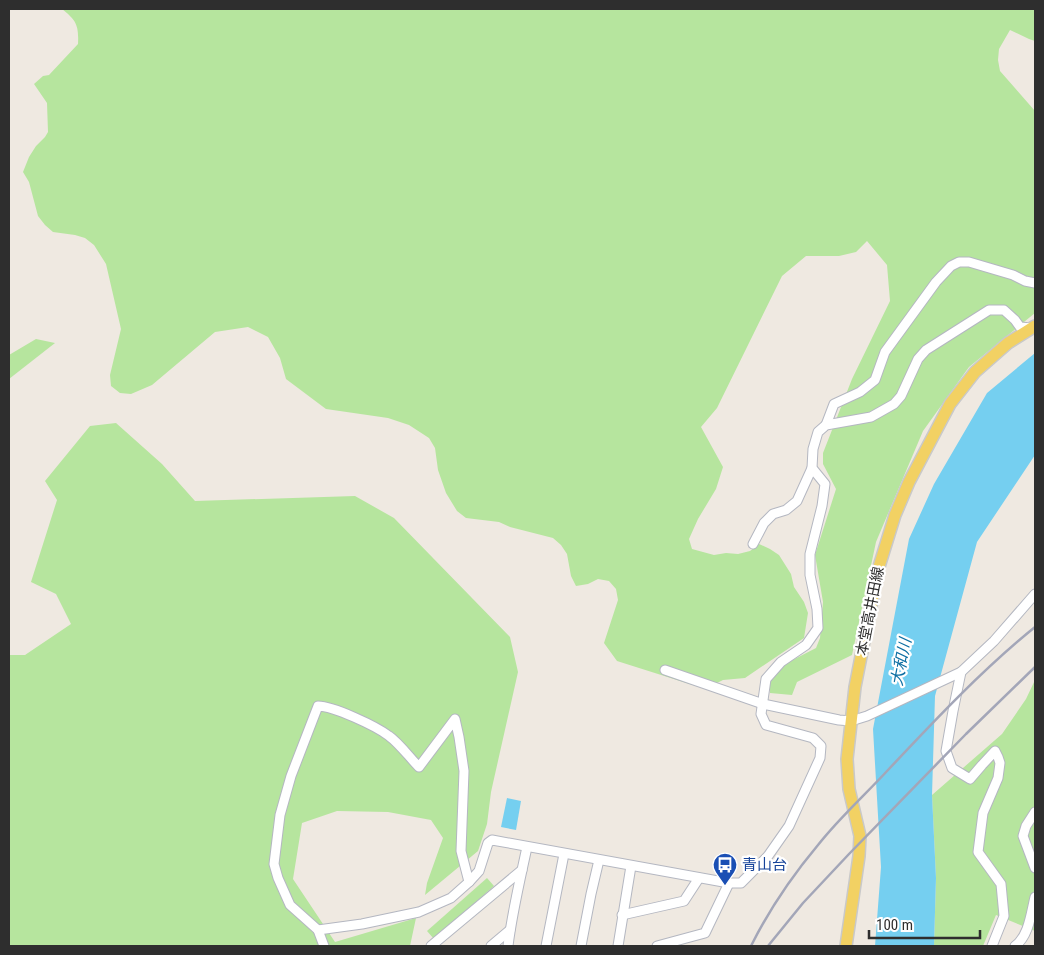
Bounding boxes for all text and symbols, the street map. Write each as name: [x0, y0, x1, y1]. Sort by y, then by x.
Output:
street label: 本堂高井田線: [853, 565, 887, 657]
water label: 大和川: [887, 635, 915, 687]
bus stop icon: 青山台: [712, 852, 738, 886]
place label: 青山台: [742, 856, 787, 874]
scale bar: [869, 908, 980, 940]
text: 100 m: [876, 916, 913, 934]

